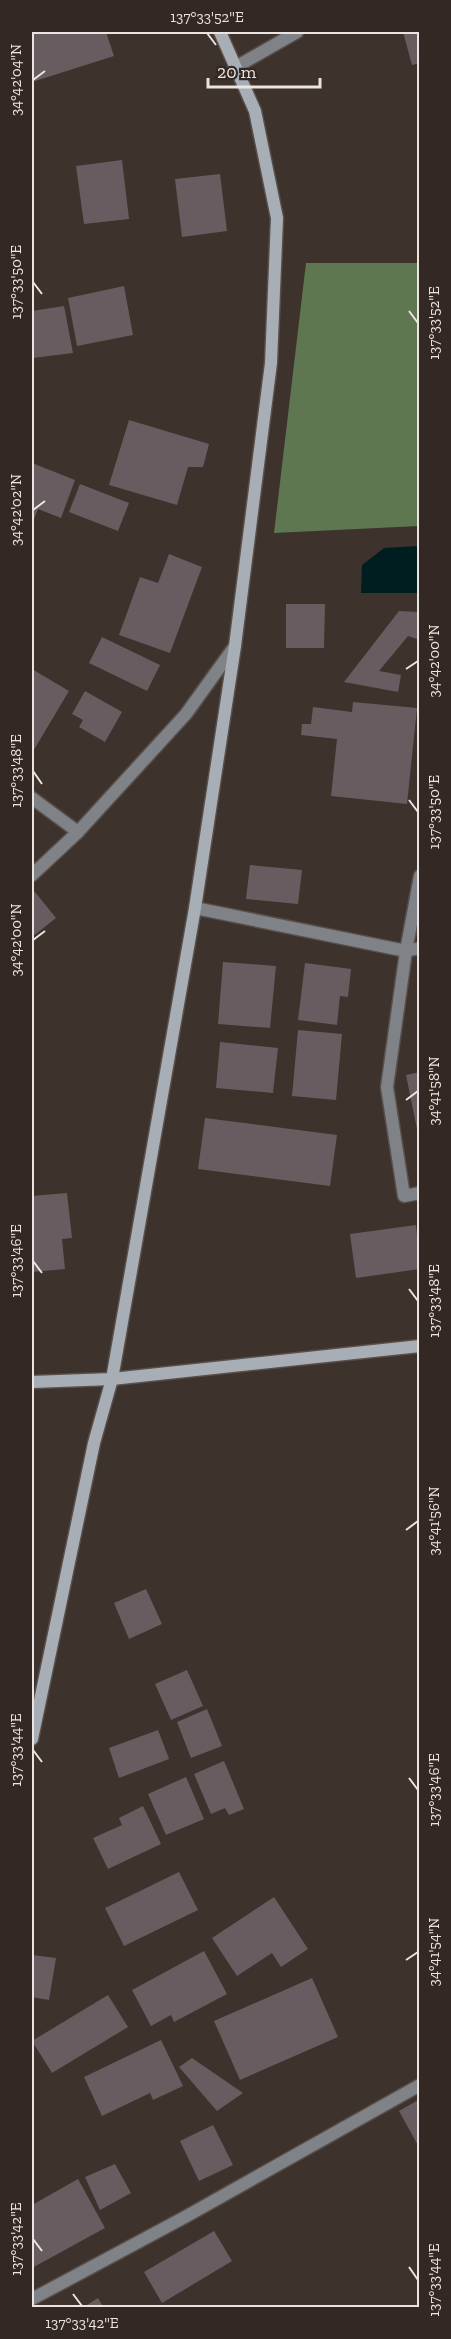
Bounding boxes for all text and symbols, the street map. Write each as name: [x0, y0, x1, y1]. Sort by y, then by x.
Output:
text: 137°33'52"E: [170, 8, 244, 26]
text: 34°42'04"N: [7, 44, 25, 116]
scale bar: [208, 51, 320, 89]
text: 20 m: [217, 61, 257, 83]
text: 137°33'50"E: [7, 245, 25, 319]
text: 137°33'52"E: [425, 286, 443, 360]
text: 34°42'02"N: [7, 474, 25, 546]
text: 34°42'00"N: [425, 624, 443, 698]
text: 137°33'48"E: [7, 734, 25, 808]
text: 137°33'50"E: [425, 775, 443, 849]
text: 34°42'00"N: [7, 903, 25, 977]
text: 34°41'58"N: [425, 1056, 443, 1126]
text: 137°33'46"E: [7, 1224, 25, 1298]
text: 137°33'48"E: [425, 1264, 443, 1338]
text: 34°41'56"N: [425, 1486, 443, 1556]
text: 137°33'44"E: [7, 1713, 25, 1787]
text: 137°33'46"E: [425, 1753, 443, 1827]
text: 34°41'54"N: [425, 1918, 443, 1986]
text: 137°33'42"E: [7, 2202, 25, 2276]
text: 137°33'44"E: [425, 2243, 443, 2317]
text: 137°33'42"E: [45, 2314, 119, 2332]

